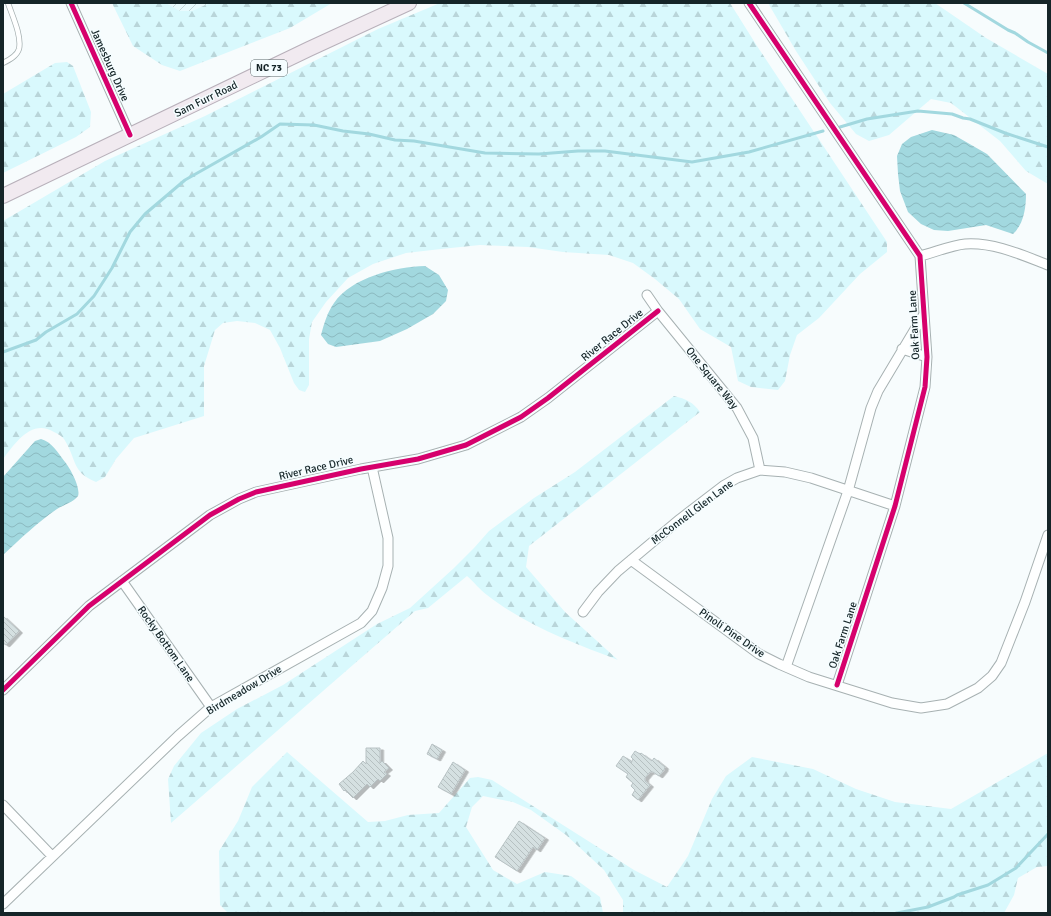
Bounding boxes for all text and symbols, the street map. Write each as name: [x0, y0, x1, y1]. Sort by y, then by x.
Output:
street label: Jamesburg Drive: [88, 27, 132, 103]
road number: NC 73: [251, 60, 287, 76]
street label: Sam Furr Road: [172, 78, 240, 120]
street label: Oak Farm Lane: [906, 290, 922, 360]
street label: River Race Drive: [578, 306, 646, 364]
street label: One Square Way: [683, 344, 741, 412]
street label: River Race Drive: [277, 453, 355, 483]
street label: McConnell Glen Lane: [648, 477, 736, 547]
street label: Oak Farm Lane: [826, 600, 860, 670]
street label: Rocky Bottom Lane: [135, 603, 197, 685]
street label: Pinoli Pine Drive: [697, 606, 767, 660]
street label: Birdmeadow Drive: [204, 662, 284, 718]

